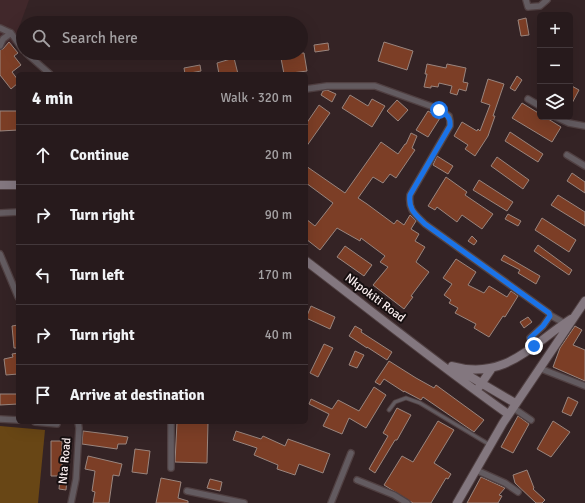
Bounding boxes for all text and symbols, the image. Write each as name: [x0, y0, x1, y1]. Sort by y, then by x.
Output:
map controls: [537, 12, 573, 120]
button: +: [537, 12, 573, 48]
search box: [16, 16, 308, 60]
icon: search: [30, 27, 52, 49]
text: Search here: [62, 29, 138, 47]
button: −: [537, 48, 573, 84]
button: layers: [537, 84, 573, 120]
text: 4 min: [32, 88, 73, 109]
text: Walk · 320 m: [221, 90, 292, 106]
route start: [430, 101, 448, 119]
icon: ahead: [32, 144, 54, 166]
text: Continue: [70, 146, 129, 164]
text: 20 m: [265, 147, 292, 163]
icon: right: [32, 204, 54, 226]
text: Turn right: [70, 206, 135, 224]
text: 90 m: [265, 207, 292, 223]
icon: left: [32, 264, 54, 286]
text: Turn left: [70, 266, 124, 284]
text: 170 m: [258, 267, 292, 283]
street label: Nkpokiti Road: [342, 270, 408, 326]
icon: right: [32, 324, 54, 346]
text: Turn right: [70, 326, 135, 344]
text: 40 m: [265, 327, 292, 343]
route end: [525, 337, 543, 355]
icon: arrive: [32, 384, 54, 406]
text: Arrive at destination: [70, 386, 205, 404]
street label: Nta Road: [55, 437, 75, 485]

